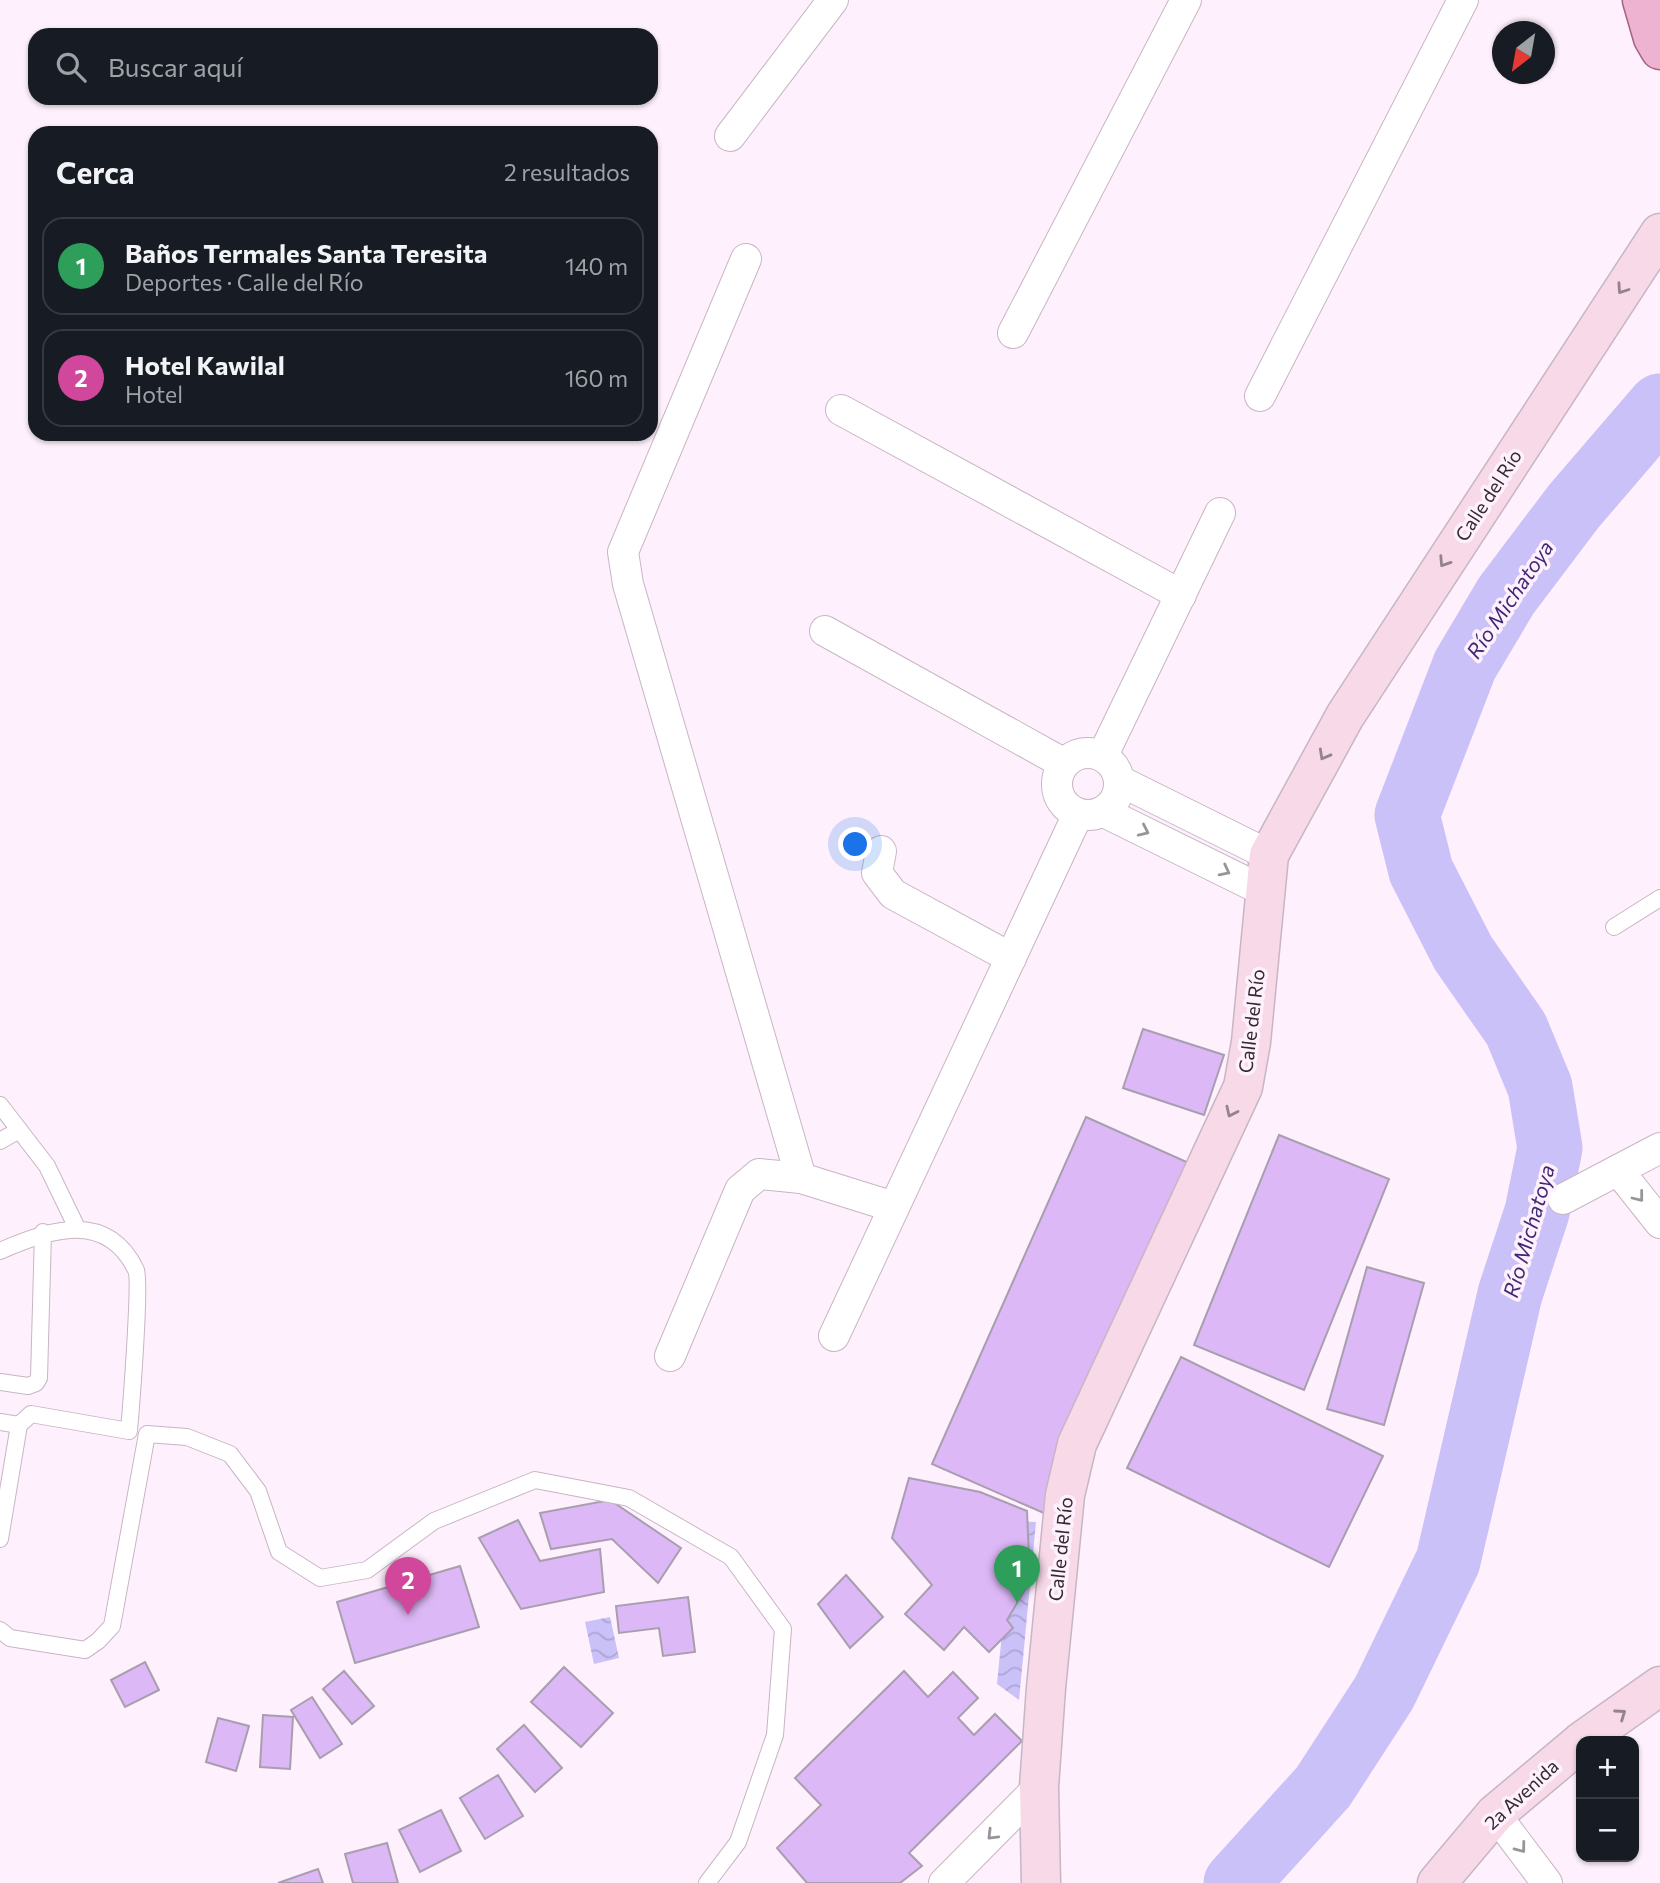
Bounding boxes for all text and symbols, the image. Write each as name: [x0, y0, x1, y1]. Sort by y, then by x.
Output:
north arrow: [1492, 21, 1555, 84]
search box: [28, 28, 658, 105]
icon: search: [52, 48, 90, 86]
text: Buscar aquí: [108, 51, 243, 82]
text: Cerca: [56, 153, 135, 190]
text: 2 resultados: [504, 158, 630, 186]
text: Baños Termales Santa Teresita: [125, 237, 488, 268]
text: 1: [76, 252, 86, 280]
text: 140 m: [565, 252, 628, 280]
text: Deportes · Calle del Río: [125, 268, 363, 296]
one-way arrow: [1617, 281, 1630, 294]
text: Hotel Kawilal: [125, 349, 285, 380]
text: 2: [74, 364, 88, 392]
text: 160 m: [565, 364, 628, 392]
text: Hotel: [125, 380, 183, 408]
street label: Calle del Río: [1450, 445, 1526, 545]
water label: Río Michatoya: [1460, 535, 1558, 663]
one-way arrow: [1440, 555, 1453, 568]
one-way arrow: [1319, 748, 1332, 761]
one-way arrow: [1137, 823, 1149, 837]
your location: [838, 827, 872, 861]
one-way arrow: [1218, 863, 1231, 876]
street label: Calle del Río: [1233, 968, 1269, 1074]
one-way arrow: [1226, 1105, 1240, 1117]
water label: Río Michatoya: [1497, 1162, 1559, 1300]
one-way arrow: [1631, 1189, 1644, 1201]
street label: Calle del Río: [1043, 1496, 1077, 1602]
pin: 1: [994, 1545, 1040, 1603]
pin: 2: [385, 1557, 431, 1615]
one-way arrow: [1613, 1710, 1626, 1722]
map controls: [1576, 1736, 1639, 1862]
button: +: [1576, 1736, 1639, 1799]
street label: 2a Avenida: [1479, 1754, 1563, 1834]
button: −: [1576, 1799, 1639, 1862]
one-way arrow: [987, 1827, 1000, 1840]
one-way arrow: [1513, 1841, 1525, 1853]

